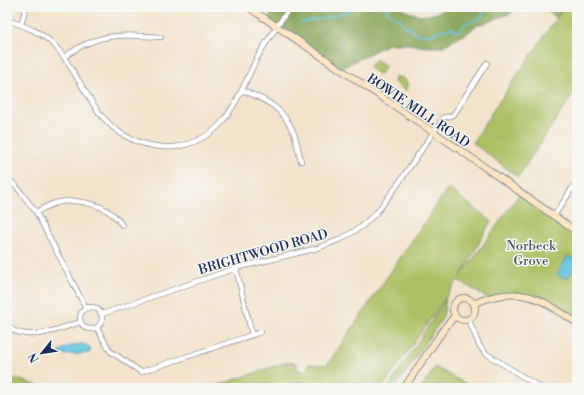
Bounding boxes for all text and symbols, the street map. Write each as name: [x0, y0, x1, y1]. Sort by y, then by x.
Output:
street label: BOWIE MILL ROAD: [363, 70, 473, 151]
street label: BRIGHTWOOD ROAD: [196, 226, 330, 278]
park label: Norbeck Grove: [506, 238, 557, 269]
north arrow: [22, 333, 62, 373]
text: N: [26, 350, 42, 365]

